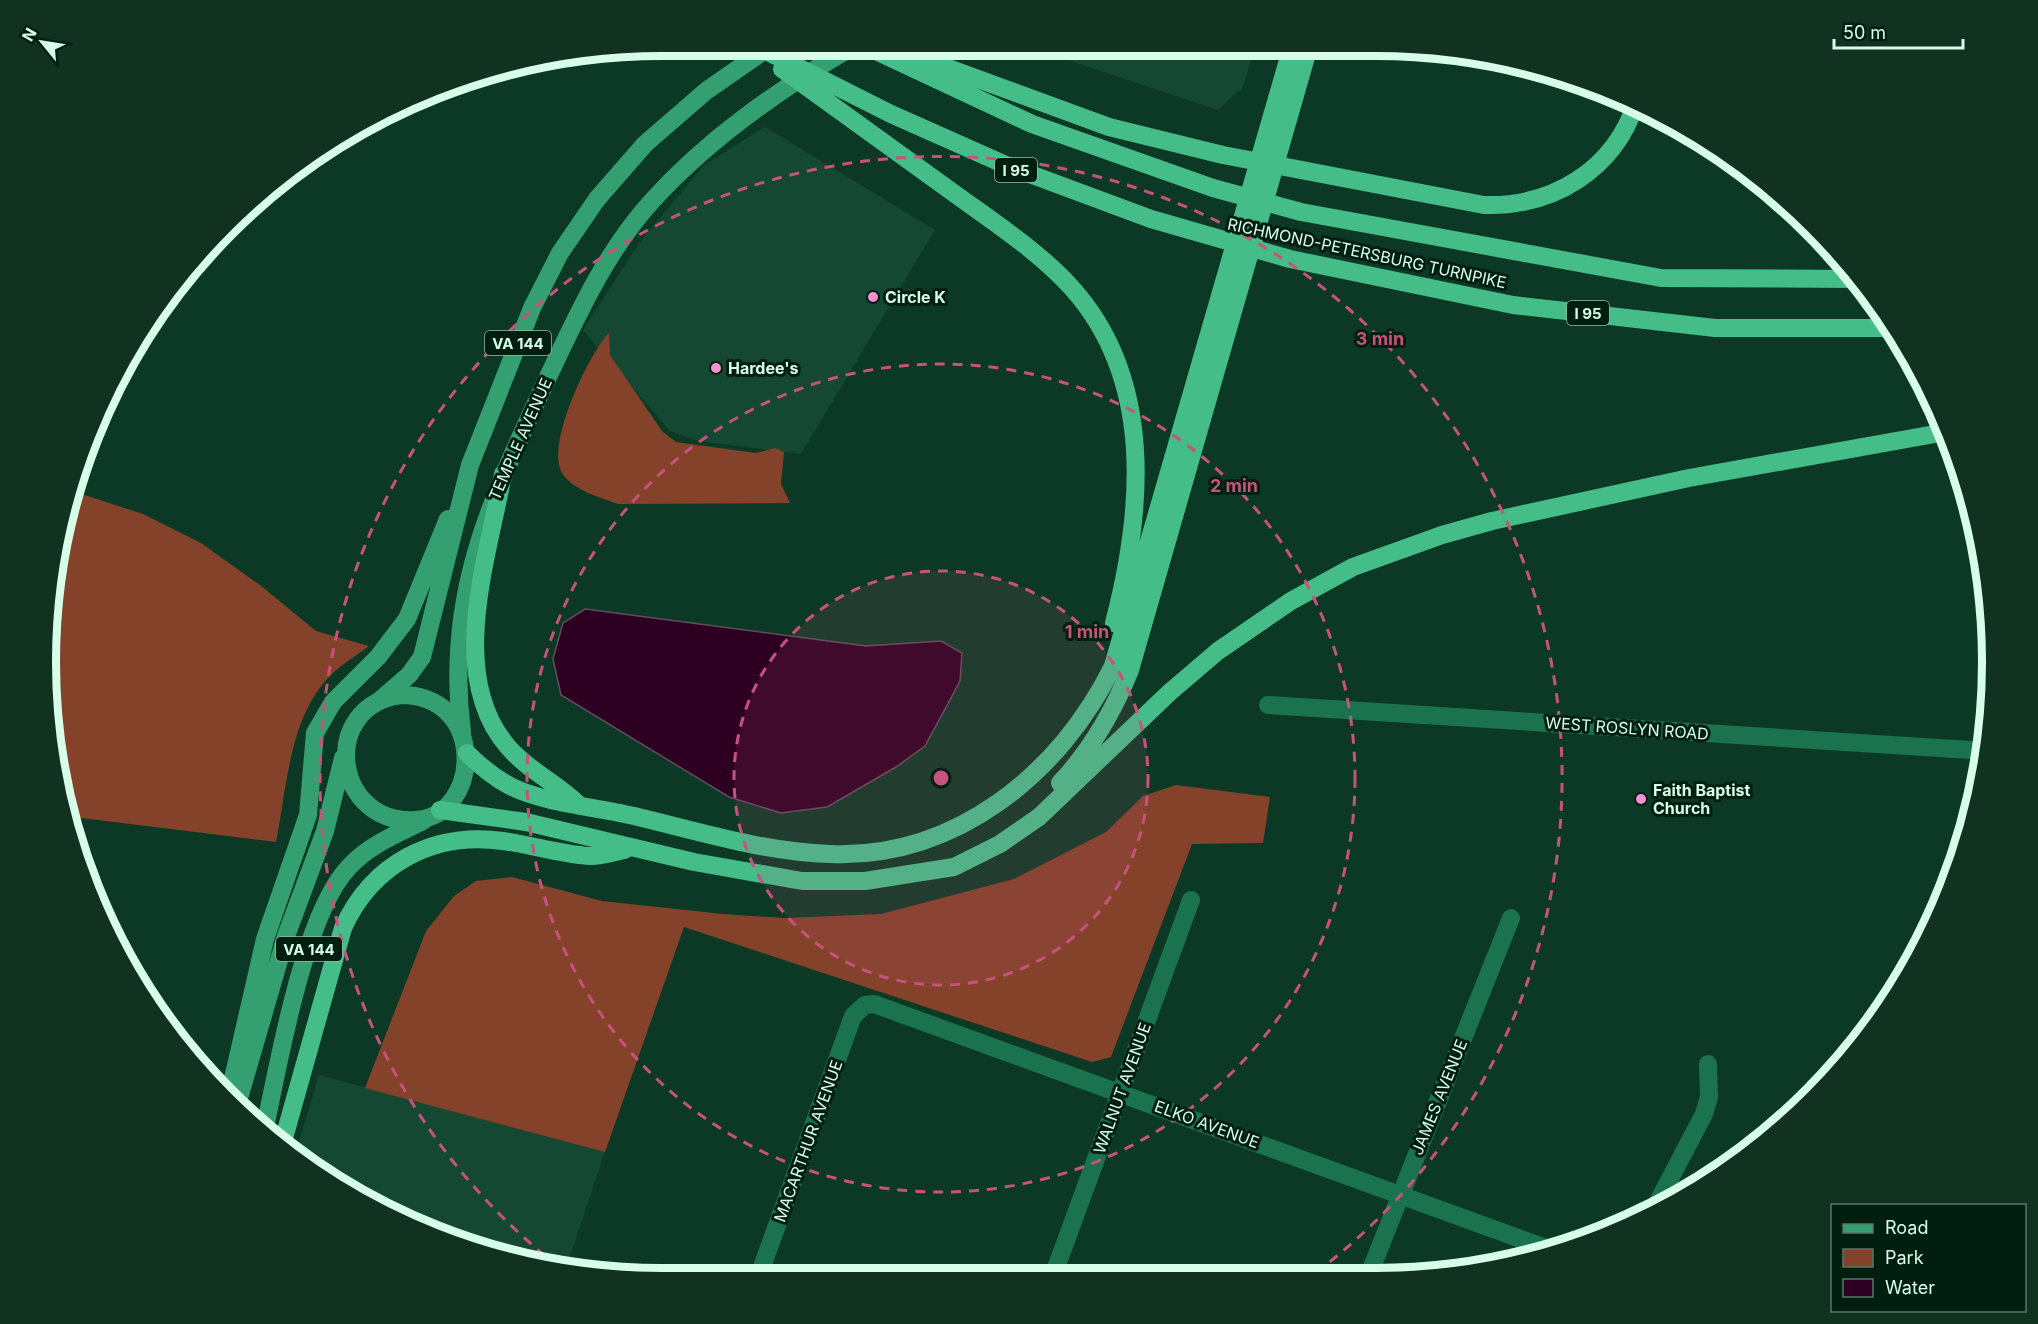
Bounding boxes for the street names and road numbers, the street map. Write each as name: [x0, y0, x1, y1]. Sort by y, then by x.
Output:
road number: I 95: [995, 158, 1037, 182]
street label: RICHMOND-PETERSBURG TURNPIKE: [1226, 214, 1508, 292]
road number: I 95: [1567, 301, 1609, 325]
road number: VA 144: [485, 331, 551, 355]
street label: TEMPLE AVENUE: [484, 375, 556, 503]
street label: WEST ROSLYN ROAD: [1545, 712, 1709, 744]
road number: VA 144: [276, 937, 342, 961]
street label: WALNUT AVENUE: [1089, 1020, 1155, 1156]
street label: JAMES AVENUE: [1407, 1036, 1471, 1158]
street label: MACARTHUR AVENUE: [769, 1057, 847, 1225]
street label: ELKO AVENUE: [1152, 1096, 1262, 1152]

